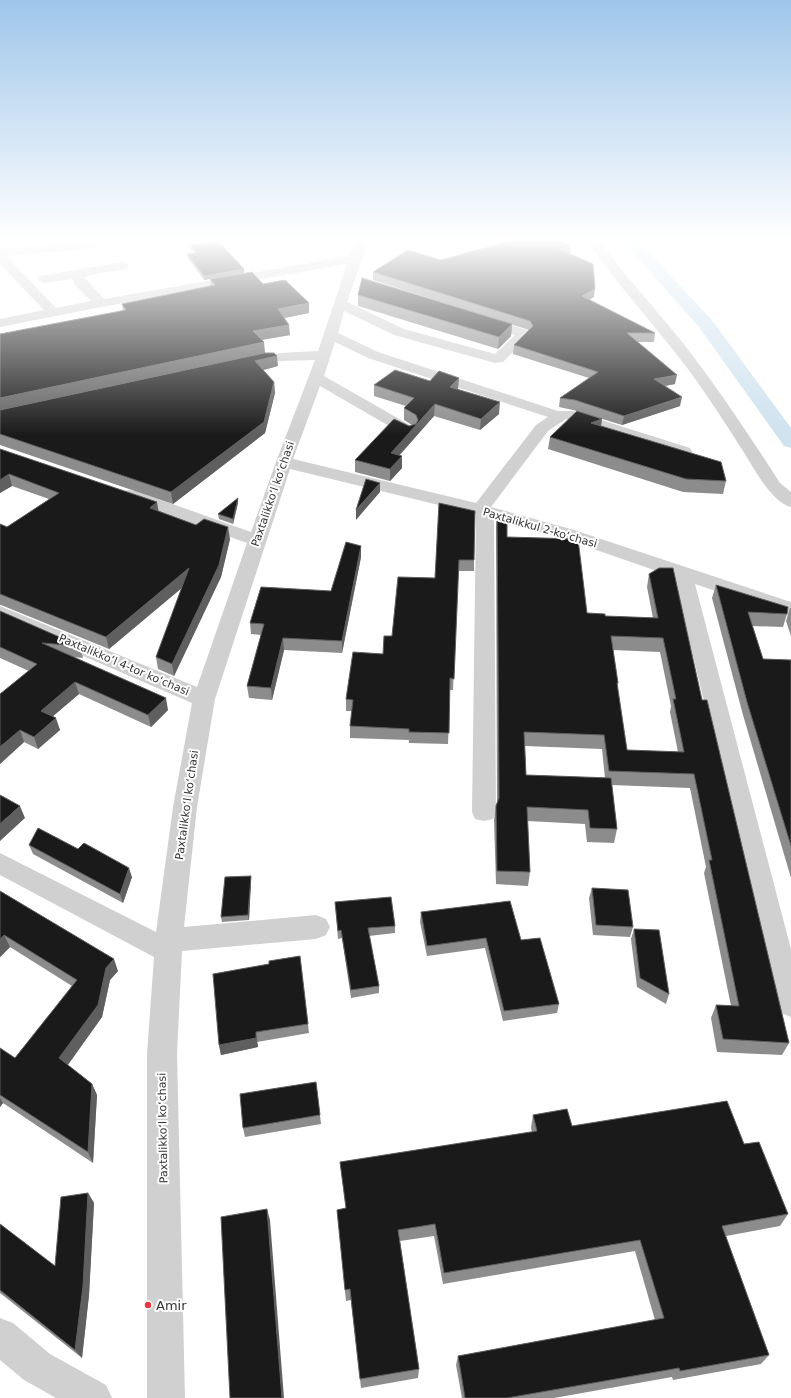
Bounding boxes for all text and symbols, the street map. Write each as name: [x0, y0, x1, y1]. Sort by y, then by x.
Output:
street label: Paxtalikkoʻl koʻchasi: [249, 440, 297, 548]
street label: Paxtalikkul 2-koʻchasi: [481, 505, 599, 551]
street label: Paxtalikkoʻl 4-tor koʻchasi: [57, 632, 191, 698]
street label: Paxtalikkoʻl koʻchasi: [173, 749, 201, 861]
street label: Paxtalikkoʻl koʻchasi: [156, 1073, 170, 1183]
place label: Amir: [156, 1298, 187, 1313]
marker: Amir: [143, 1300, 153, 1310]

